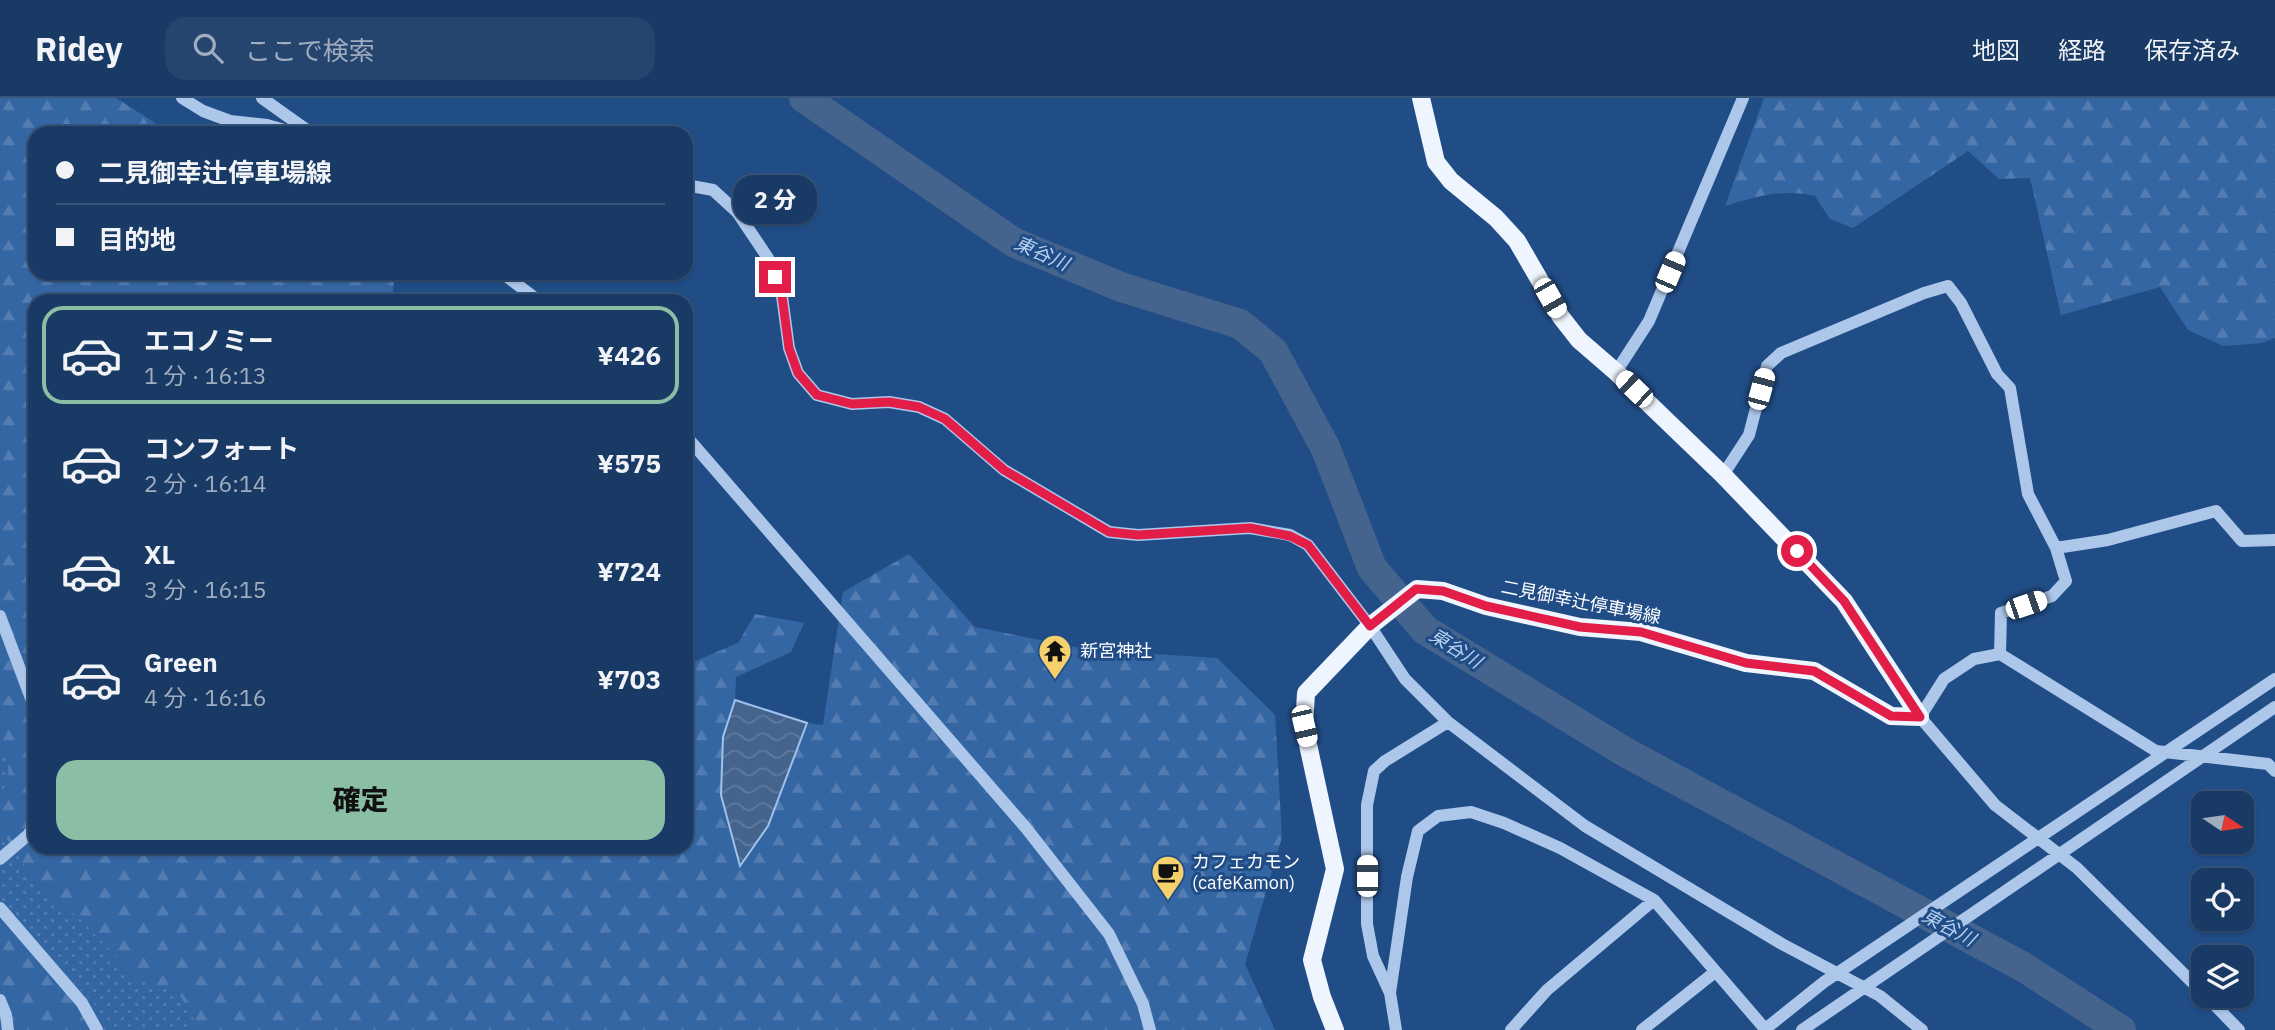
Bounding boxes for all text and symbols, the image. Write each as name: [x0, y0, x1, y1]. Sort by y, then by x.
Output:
search box: [165, 17, 655, 80]
text: Ridey: [35, 27, 123, 70]
icon: search: [189, 29, 227, 67]
text: ここで検索: [245, 33, 375, 67]
text: 地図: [1972, 34, 2020, 66]
text: 経路: [2058, 34, 2106, 66]
text: 保存済み: [2144, 34, 2240, 66]
text: 二見御幸辻停車場線: [98, 155, 332, 189]
callout: 2 分: [733, 176, 817, 225]
text: 2 分: [754, 184, 796, 214]
text: 目的地: [98, 222, 176, 256]
water label: 東谷川: [1011, 230, 1075, 276]
car: [1653, 249, 1688, 295]
route end: [759, 261, 791, 293]
car: [1531, 275, 1570, 321]
text: エコノミー: [144, 323, 274, 357]
icon: car: [60, 324, 123, 387]
text: ¥426: [597, 338, 661, 372]
text: 1 分 · 16:13: [144, 360, 267, 390]
car: [1746, 366, 1777, 412]
car: [1612, 367, 1657, 411]
text: コンフォート: [144, 431, 299, 465]
icon: car: [60, 432, 123, 495]
text: ¥575: [597, 446, 661, 480]
text: 2 分 · 16:14: [144, 468, 267, 498]
route start: [1781, 535, 1813, 567]
text: XL: [144, 537, 175, 571]
icon: car: [60, 540, 123, 603]
text: ¥724: [597, 554, 661, 588]
text: 3 分 · 16:15: [144, 574, 267, 604]
street label: 二見御幸辻停車場線: [1499, 575, 1663, 628]
car: [2003, 588, 2050, 622]
water label: 東谷川: [1425, 623, 1488, 674]
temple icon: 新宮神社: [1036, 632, 1074, 681]
place label: 新宮神社: [1080, 639, 1152, 662]
text: Green: [144, 645, 218, 679]
icon: car: [60, 648, 123, 711]
text: ¥703: [597, 662, 661, 696]
text: 4 分 · 16:16: [144, 682, 267, 712]
car: [1290, 703, 1319, 749]
button: 確定: [56, 760, 665, 840]
north arrow: [2191, 791, 2254, 854]
map controls: [2191, 791, 2254, 1008]
place label: カフェカモン (cafeKamon): [1192, 850, 1300, 894]
cafe icon: カフェカモン (cafeKamon): [1149, 853, 1187, 902]
car: [1357, 855, 1378, 897]
button: locate: [2191, 868, 2254, 931]
water label: 東谷川: [1918, 903, 1982, 952]
button: layers: [2191, 945, 2254, 1008]

